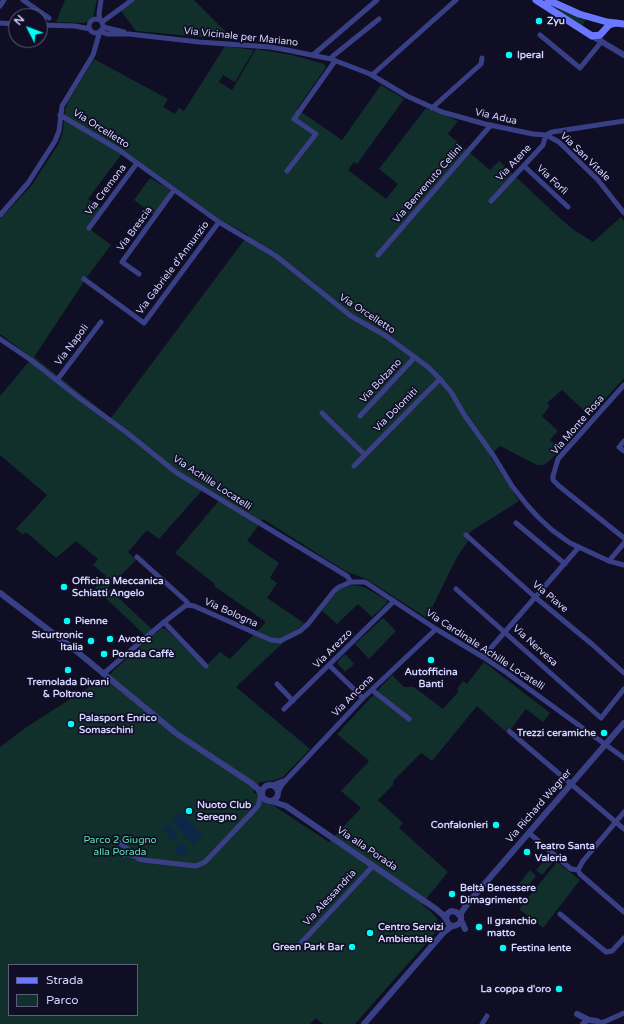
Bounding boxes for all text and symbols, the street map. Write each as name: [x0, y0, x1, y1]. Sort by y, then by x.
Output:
north arrow: [8, 8, 48, 48]
text: N: [12, 13, 27, 28]
place label: Zyu: [547, 15, 565, 27]
marker: Zyu: [534, 16, 544, 26]
street label: Via Vicinale per Mariano: [183, 25, 299, 49]
place label: Iperal: [517, 49, 544, 61]
marker: Iperal: [504, 50, 514, 60]
street label: Via Adua: [474, 106, 518, 128]
street label: Via Orcelletto: [70, 107, 132, 151]
street label: Via San Vitale: [557, 130, 613, 184]
street label: Via Benvenuto Cellini: [391, 142, 465, 226]
street label: Via Atene: [494, 142, 534, 184]
street label: Via Cremona: [83, 162, 129, 218]
street label: Via Forlì: [534, 163, 570, 197]
street label: Via Brescia: [115, 204, 155, 254]
street label: Via Gabriele d'Annunzio: [134, 219, 212, 317]
street label: Via Orcelletto: [337, 291, 397, 337]
street label: Via Napoli: [53, 322, 91, 368]
street label: Via Bolzano: [358, 357, 404, 405]
street label: Via Dolomiti: [371, 385, 421, 435]
street label: Via Monte Rosa: [549, 393, 607, 457]
street label: Via Achille Locatelli: [170, 453, 254, 513]
place label: Officina Meccanica Schiatti Angelo: [72, 575, 164, 598]
street label: Via Piave: [530, 579, 570, 615]
marker: Officina Meccanica Schiatti Angelo: [59, 582, 69, 592]
street label: Via Bologna: [202, 596, 260, 630]
street label: Via Cardinale Achille Locatelli: [423, 607, 547, 693]
place label: Pienne: [75, 615, 108, 627]
marker: Pienne: [62, 616, 72, 626]
street label: Via Nervesa: [510, 623, 560, 669]
street label: Via Arezzo: [311, 627, 355, 671]
place label: Sicurtronic Italia: [32, 629, 83, 652]
place label: Avotec: [118, 633, 151, 645]
marker: Avotec: [105, 634, 115, 644]
marker: Sicurtronic Italia: [86, 636, 96, 646]
place label: Porada Caffè: [112, 648, 174, 660]
marker: Porada Caffè: [99, 649, 109, 659]
marker: Autofficina Banti: [426, 655, 436, 665]
marker: Tremolada Divani & Poltrone: [63, 665, 73, 675]
place label: Autofficina Banti: [404, 666, 458, 690]
street label: Via Ancona: [330, 673, 376, 719]
place label: Tremolada Divani & Poltrone: [27, 676, 109, 700]
place label: Palasport Enrico Somaschini: [79, 712, 157, 736]
marker: Palasport Enrico Somaschini: [66, 719, 76, 729]
place label: Trezzi ceramiche: [517, 727, 596, 739]
marker: Trezzi ceramiche: [599, 728, 609, 738]
street label: Via Richard Wagner: [504, 767, 574, 845]
place label: Nuoto Club Seregno: [197, 799, 251, 822]
marker: Nuoto Club Seregno: [184, 806, 194, 816]
place label: Confalonieri: [431, 819, 488, 831]
marker: Confalonieri: [491, 820, 501, 830]
street label: Via alla Porada: [334, 824, 400, 874]
park label: Parco 2 Giugno alla Porada: [83, 834, 157, 858]
place label: Teatro Santa Valeria: [535, 840, 595, 864]
marker: Teatro Santa Valeria: [522, 847, 532, 857]
street label: Via Alessandria: [301, 867, 359, 929]
place label: Beltà Benessere Dimagrimento: [460, 882, 536, 906]
marker: Beltà Benessere Dimagrimento: [447, 889, 457, 899]
place label: Il granchio matto: [487, 915, 537, 938]
place label: Centro Servizi Ambientale: [378, 921, 444, 944]
marker: Il granchio matto: [474, 922, 484, 932]
marker: Centro Servizi Ambientale: [365, 928, 375, 938]
place label: Green Park Bar: [272, 941, 344, 953]
marker: Green Park Bar: [347, 942, 357, 952]
place label: Festina lente: [511, 942, 571, 954]
marker: Festina lente: [498, 943, 508, 953]
legend: [8, 964, 138, 1016]
text: Strada: [46, 973, 83, 987]
place label: La coppa d'oro: [480, 983, 551, 995]
marker: La coppa d'oro: [554, 984, 564, 994]
text: Parco: [46, 993, 79, 1007]

